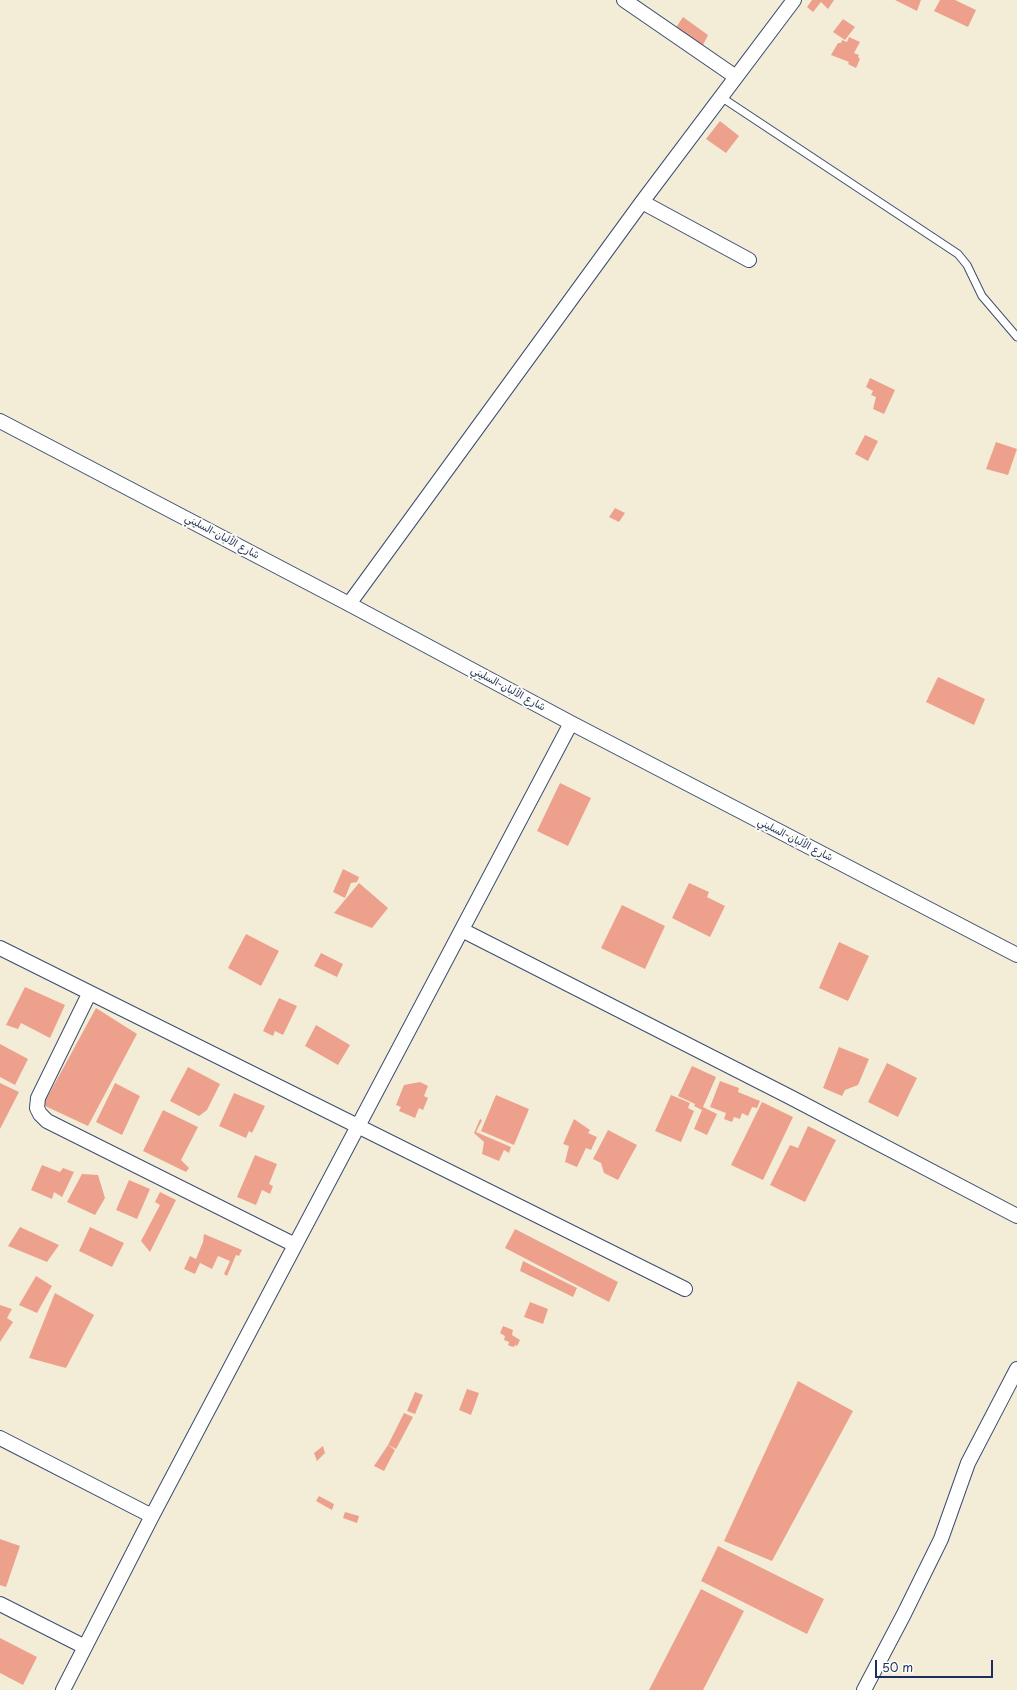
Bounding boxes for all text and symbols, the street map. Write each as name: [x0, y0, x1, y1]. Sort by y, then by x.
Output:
street label: شارع الألبان-السليني: [183, 512, 261, 562]
street label: شارع الألبان-السليني: [469, 664, 547, 714]
street label: شارع الألبان-السليني: [755, 816, 835, 864]
scale bar: [877, 1652, 995, 1678]
text: 50 m: [882, 1658, 913, 1676]

